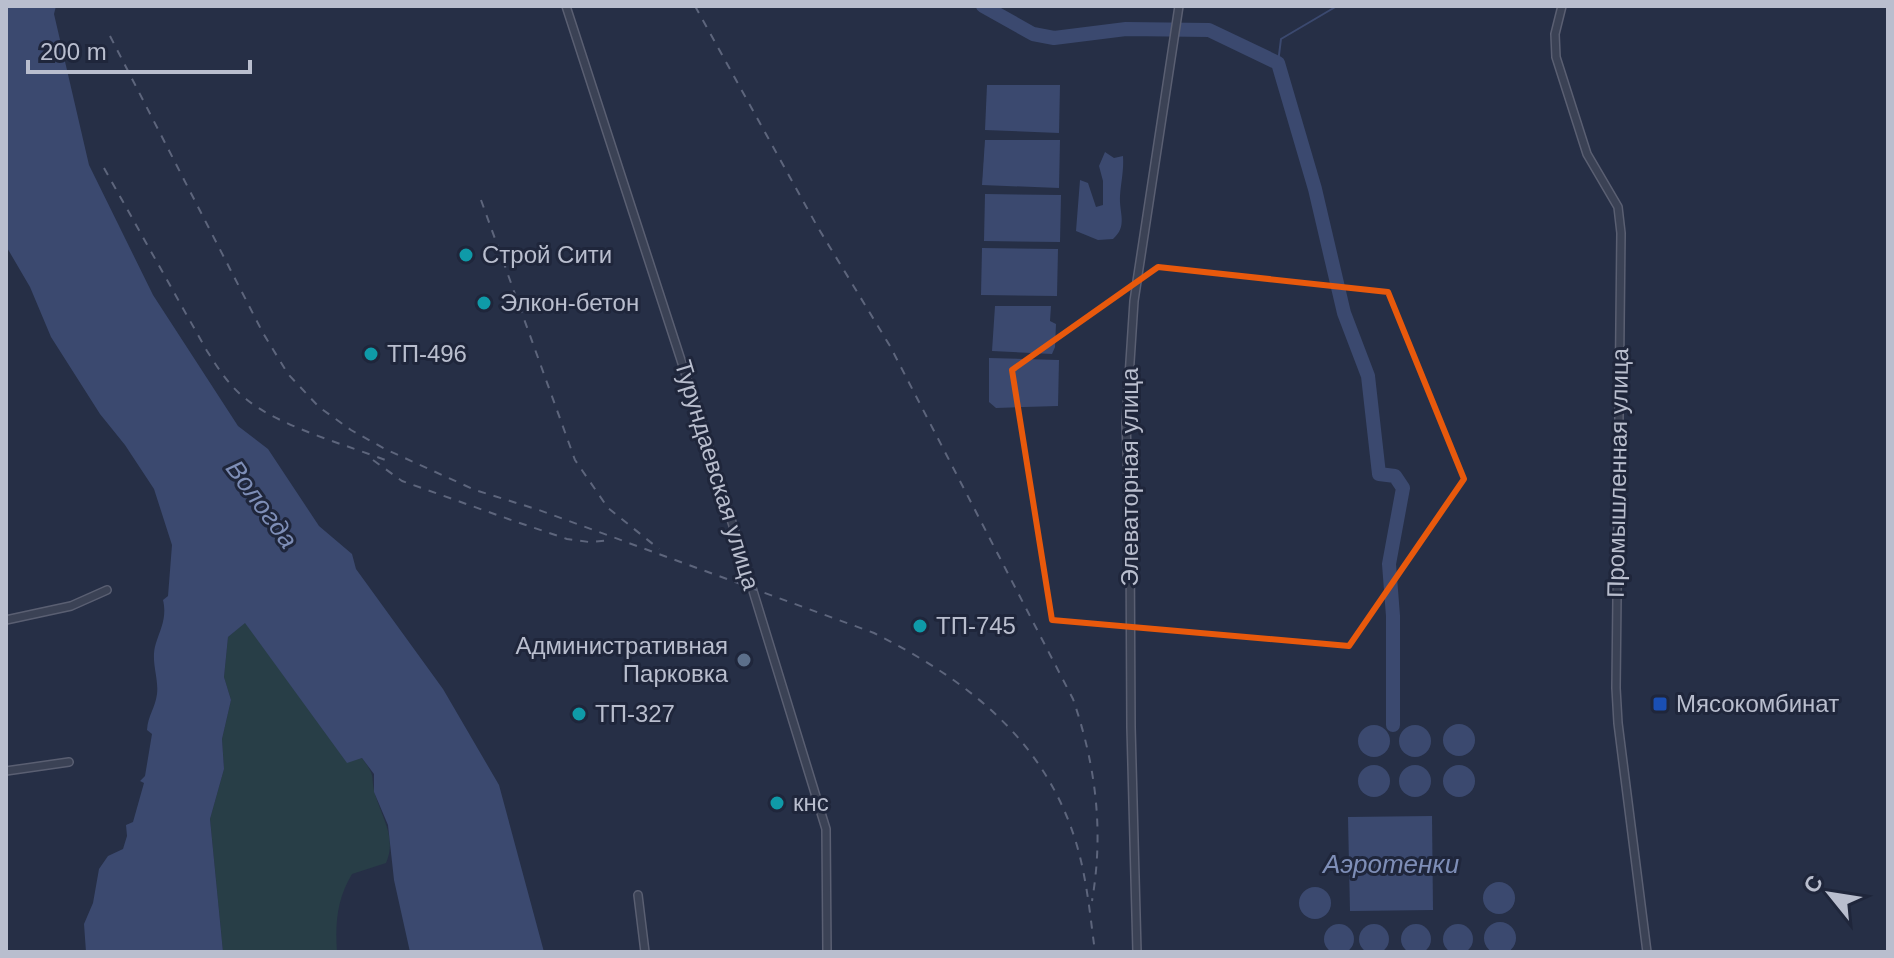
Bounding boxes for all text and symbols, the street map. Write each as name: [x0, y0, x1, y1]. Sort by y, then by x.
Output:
scale bar: [28, 24, 250, 74]
text: 200 m: [40, 38, 107, 65]
place label: Строй Сити: [482, 241, 612, 268]
marker: Строй Сити: [457, 246, 475, 264]
place label: Элкон-бетон: [500, 289, 639, 316]
marker: Элкон-бетон: [475, 294, 493, 312]
place label: ТП-496: [387, 340, 467, 367]
marker: ТП-496: [362, 345, 380, 363]
street label: Промышленная улица: [1602, 347, 1633, 598]
street label: Турундаевская улица: [670, 357, 765, 593]
street label: Элеваторная улица: [1116, 367, 1143, 586]
water label: Вологда: [220, 454, 304, 554]
place label: ТП-745: [936, 612, 1016, 639]
marker: ТП-745: [911, 617, 929, 635]
place label: Административная Парковка: [516, 632, 729, 687]
marker: Административная Парковка: [735, 651, 753, 669]
place label: Мясокомбинат: [1676, 690, 1839, 717]
marker: Мясокомбинат: [1651, 695, 1669, 713]
place label: ТП-327: [595, 700, 675, 727]
marker: ТП-327: [570, 705, 588, 723]
place label: кнс: [793, 789, 829, 816]
marker: кнс: [768, 794, 786, 812]
water label: Аэротенки: [1321, 849, 1459, 879]
north arrow: [1790, 854, 1870, 934]
text: С: [1798, 871, 1828, 897]

